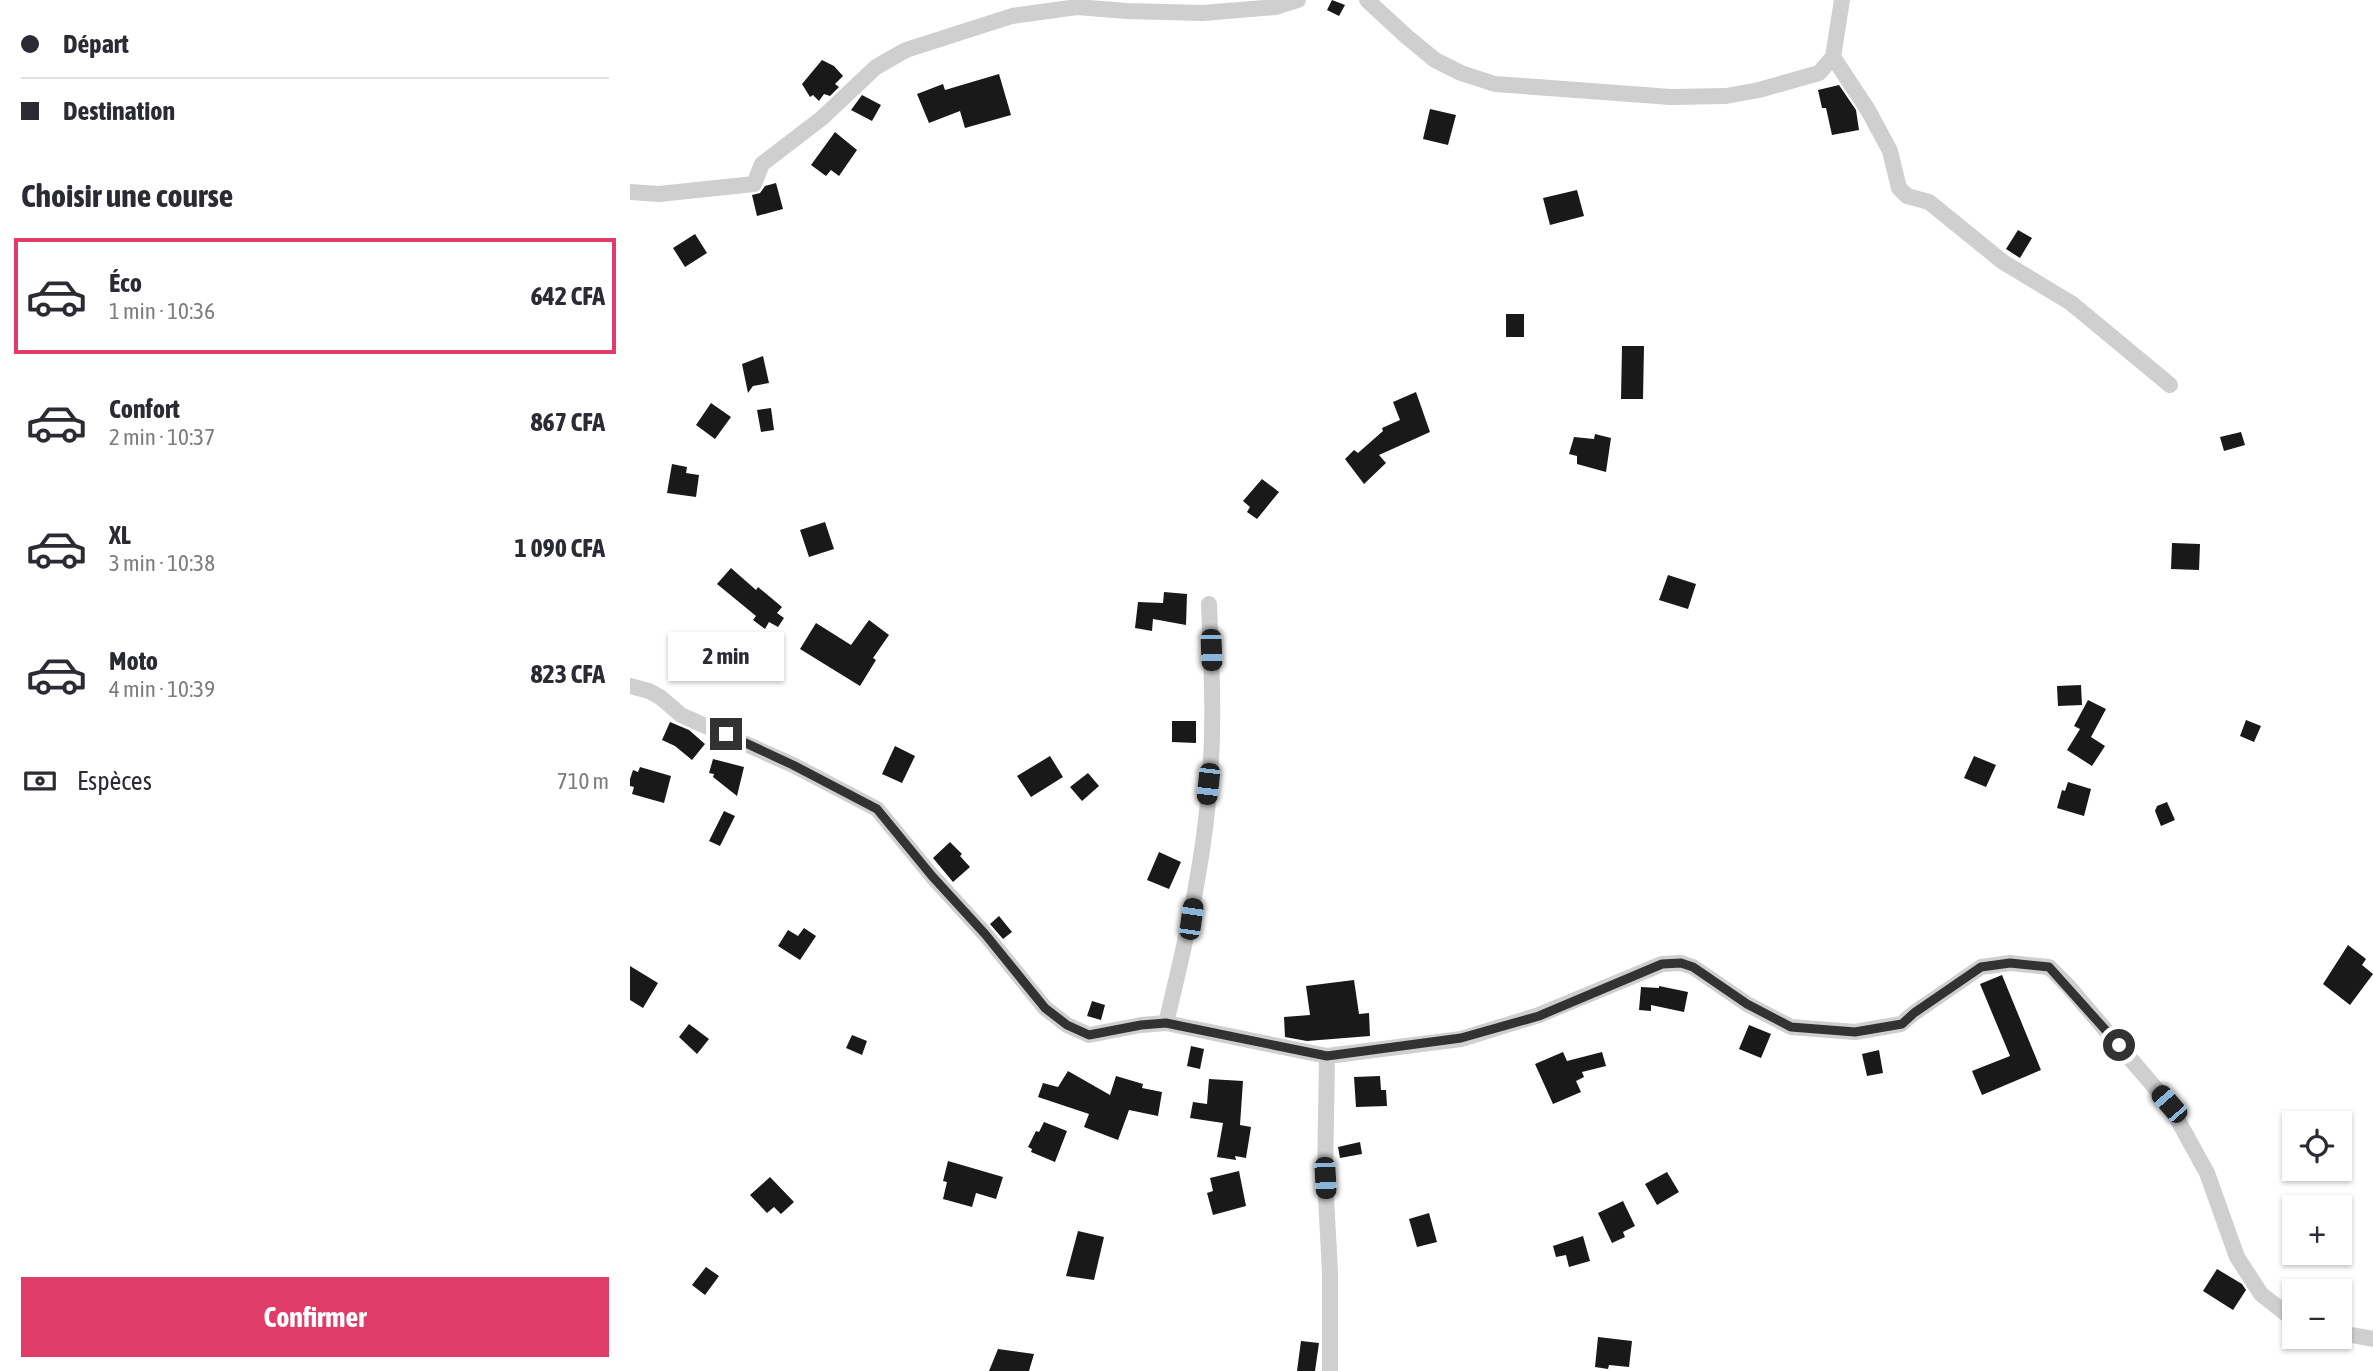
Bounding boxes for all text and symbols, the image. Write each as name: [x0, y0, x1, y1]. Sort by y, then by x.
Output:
text: Départ: [63, 29, 129, 59]
text: Destination: [63, 96, 175, 126]
text: Choisir une course: [21, 177, 233, 214]
icon: car: [25, 265, 88, 328]
text: Éco: [109, 268, 142, 298]
text: 642 CFA: [530, 281, 605, 311]
text: 1 min · 10:36: [109, 298, 215, 324]
icon: car: [25, 391, 88, 454]
text: Confort: [109, 394, 180, 424]
text: 867 CFA: [530, 407, 605, 437]
text: 2 min · 10:37: [109, 424, 215, 450]
icon: car: [25, 517, 88, 580]
text: XL: [109, 520, 131, 550]
text: 1 090 CFA: [515, 533, 605, 563]
text: 3 min · 10:38: [109, 550, 215, 576]
car: [1200, 629, 1223, 671]
callout: 2 min: [668, 632, 784, 682]
icon: car: [25, 643, 88, 706]
text: 2 min: [703, 643, 749, 669]
text: Moto: [109, 646, 158, 676]
text: 823 CFA: [530, 659, 605, 689]
text: 4 min · 10:39: [109, 676, 215, 702]
route end: [710, 718, 742, 750]
icon: cash: [21, 762, 59, 800]
car: [1196, 762, 1221, 806]
text: Espèces: [77, 766, 152, 796]
text: 710 m: [557, 768, 609, 794]
car: [1178, 897, 1205, 941]
route start: [2103, 1029, 2135, 1061]
car: [2148, 1081, 2191, 1127]
map controls: [2282, 1111, 2352, 1349]
button: locate: [2282, 1111, 2352, 1181]
car: [1314, 1156, 1337, 1200]
button: +: [2282, 1195, 2352, 1265]
button: Confirmer: [21, 1277, 609, 1357]
button: −: [2282, 1279, 2352, 1349]

